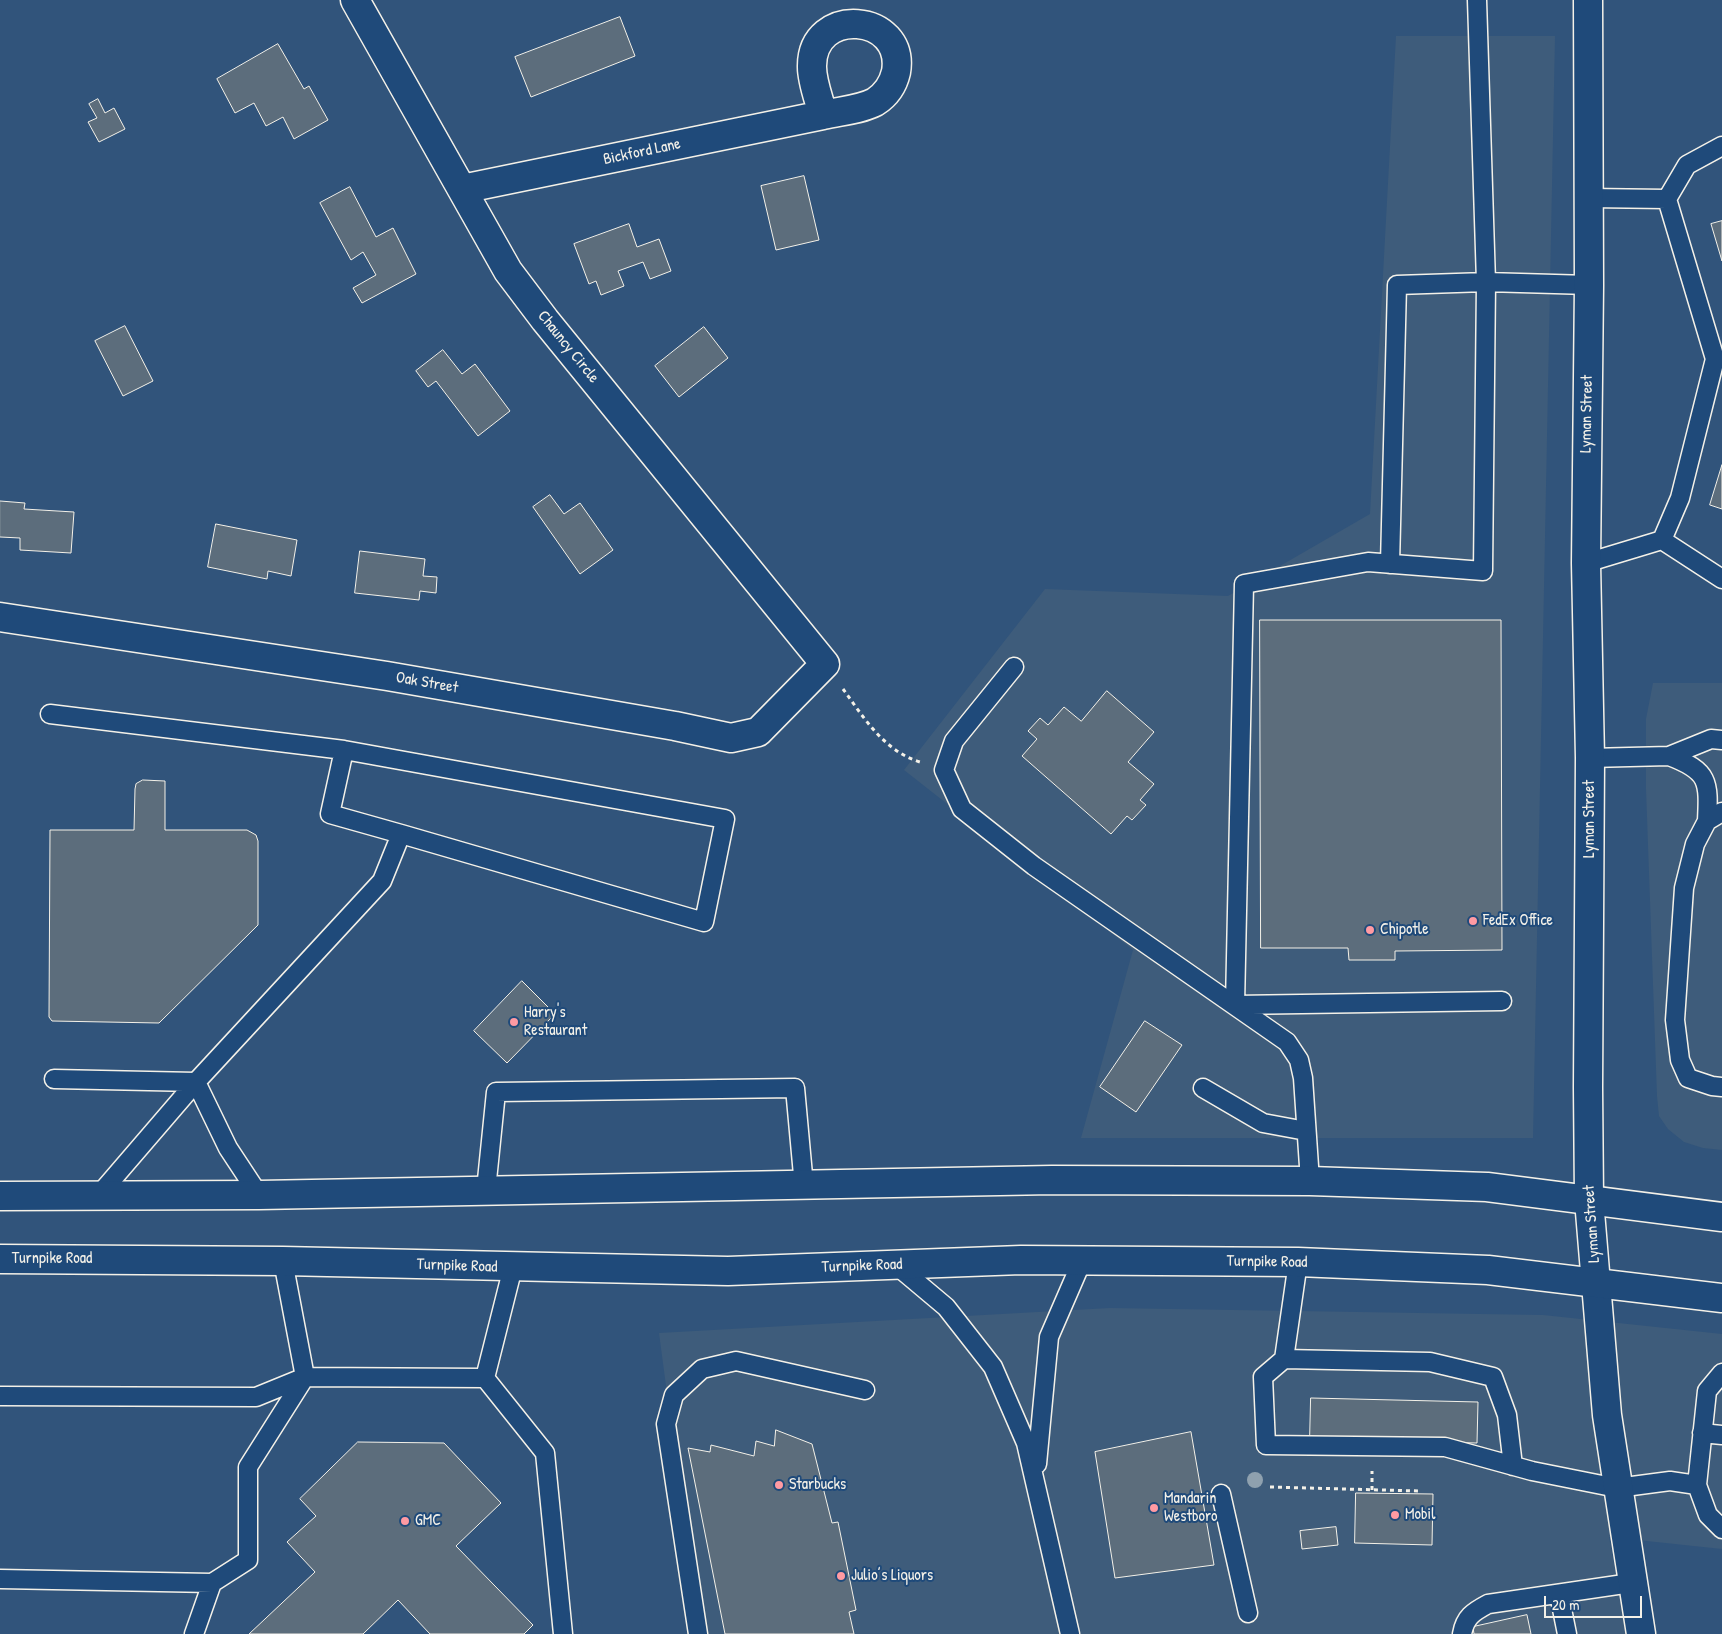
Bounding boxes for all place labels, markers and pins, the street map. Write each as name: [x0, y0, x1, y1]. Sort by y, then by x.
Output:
place label: FedEx Office: [1483, 911, 1553, 931]
marker: FedEx Office: [1467, 915, 1479, 927]
place label: Chipotle: [1380, 920, 1428, 940]
marker: Chipotle: [1364, 924, 1376, 936]
place label: Harry's Restaurant: [524, 1003, 587, 1041]
marker: Harry's Restaurant: [508, 1016, 520, 1028]
place label: Starbucks: [789, 1475, 846, 1495]
marker: Starbucks: [773, 1479, 785, 1491]
place label: Mandarin Westboro: [1164, 1489, 1218, 1527]
marker: Mandarin Westboro: [1148, 1502, 1160, 1514]
place label: Mobil: [1405, 1505, 1435, 1525]
marker: Mobil: [1389, 1509, 1401, 1521]
place label: GMC: [415, 1511, 441, 1531]
marker: GMC: [399, 1515, 411, 1527]
place label: Julio’s Liquors: [851, 1566, 933, 1586]
marker: Julio’s Liquors: [835, 1570, 847, 1582]

